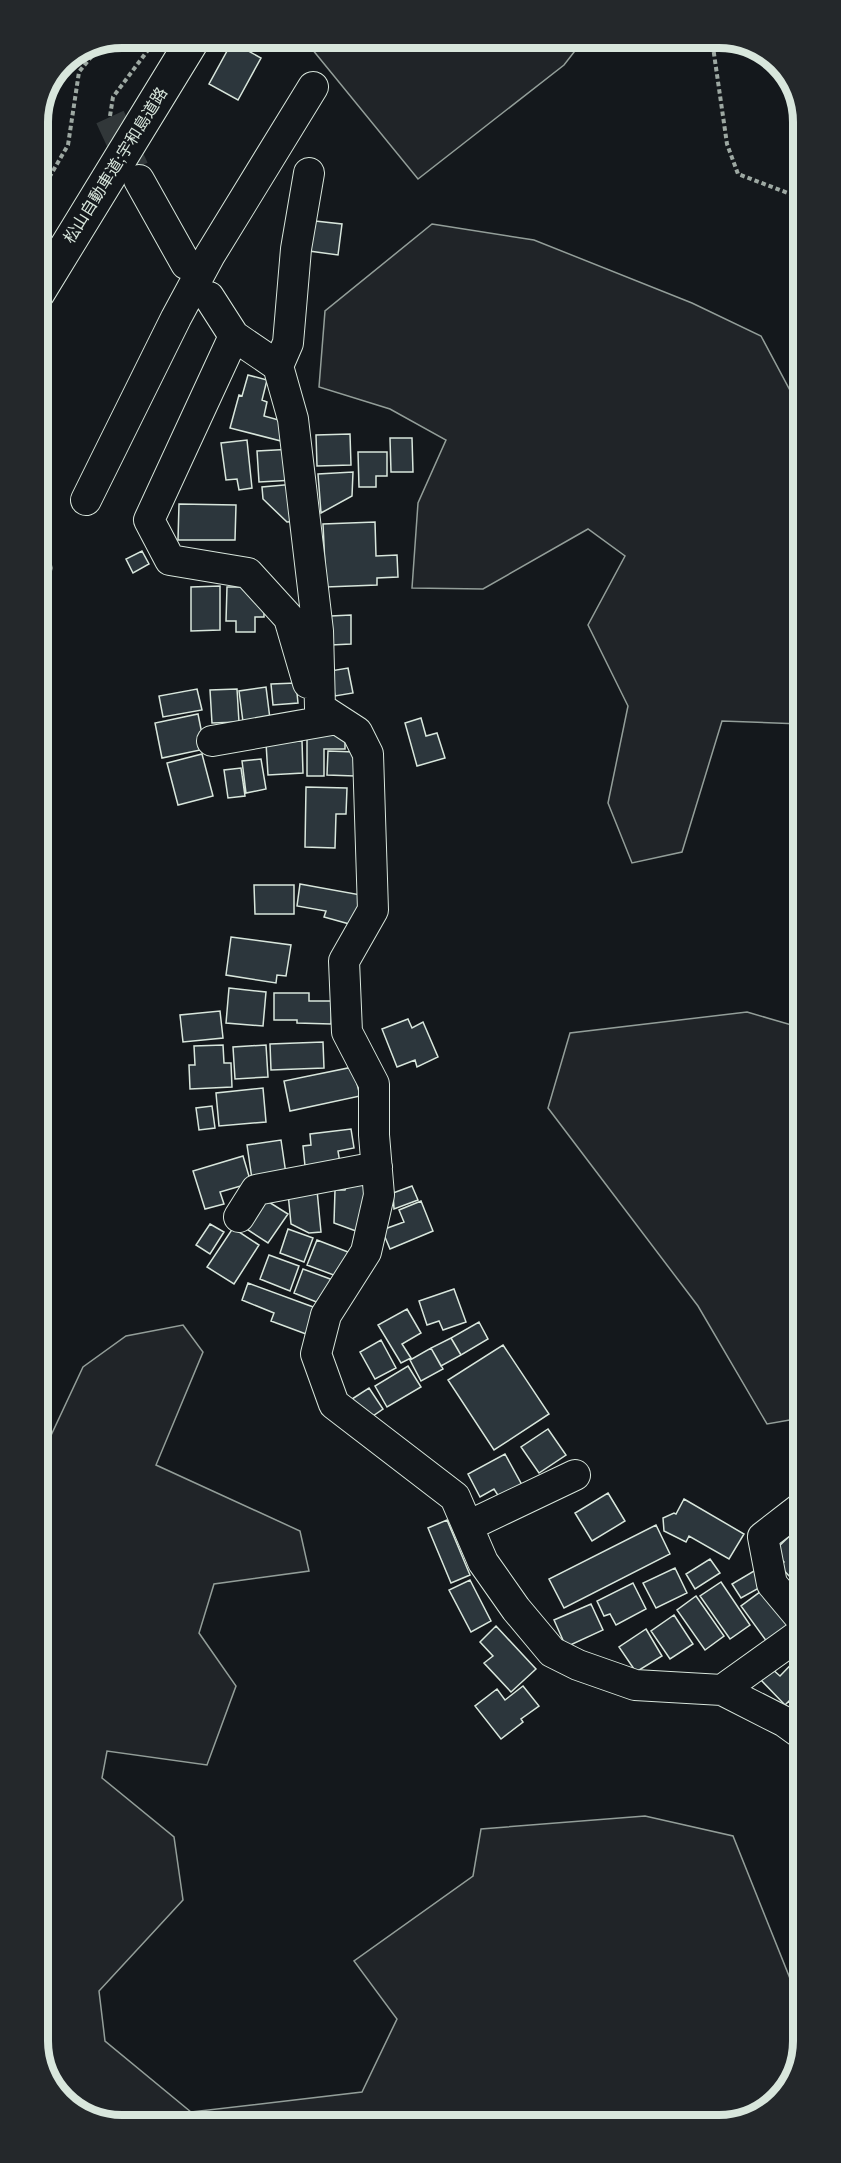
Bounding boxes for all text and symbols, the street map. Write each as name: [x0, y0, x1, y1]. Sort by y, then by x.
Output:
street label: 松山自動車道;宇和島道路: [59, 83, 171, 247]

